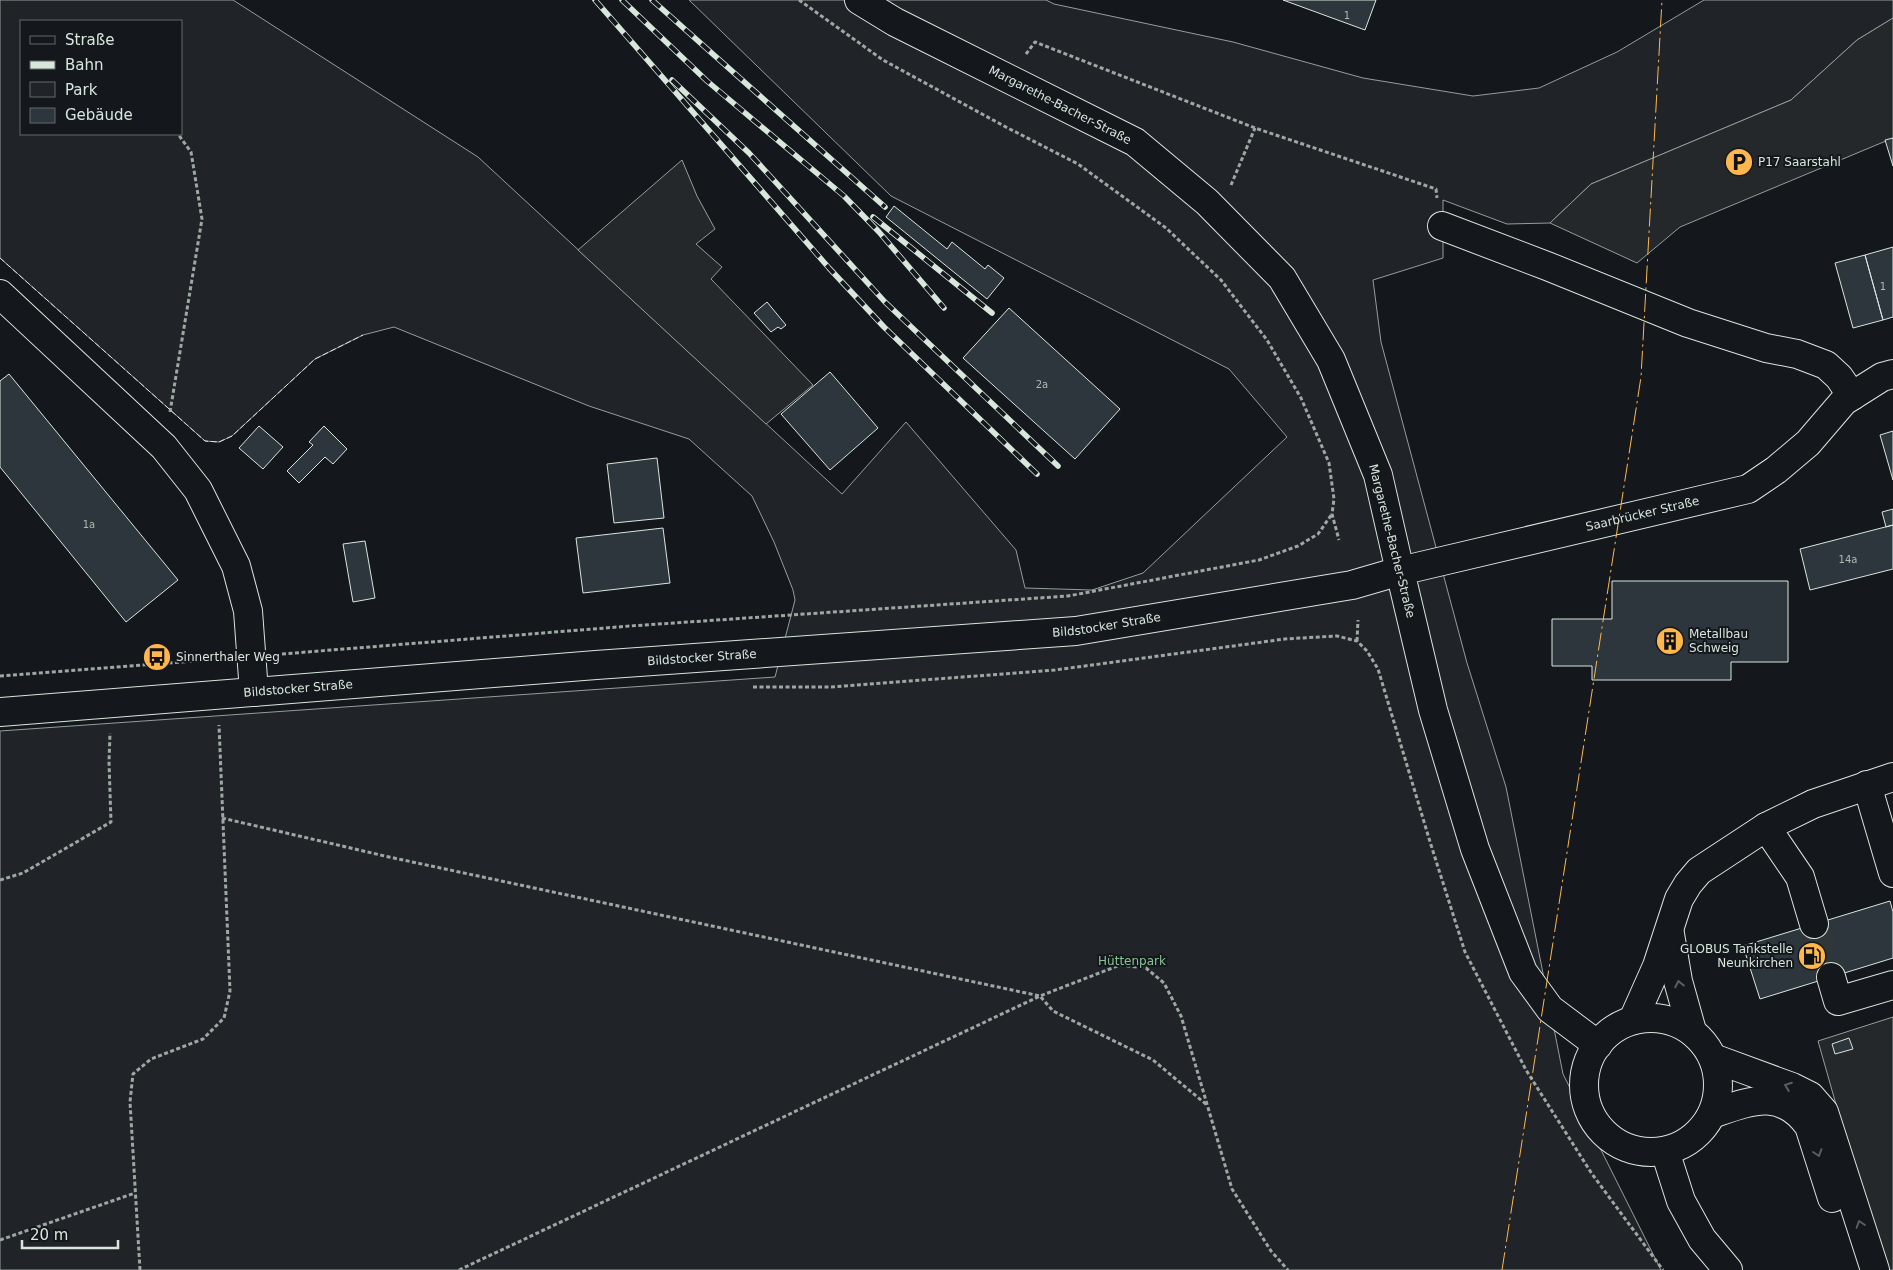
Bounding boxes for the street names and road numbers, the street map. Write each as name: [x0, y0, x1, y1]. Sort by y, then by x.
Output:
street label: Margarethe-Bacher-Straße: [986, 63, 1134, 147]
street label: Margarethe-Bacher-Straße: [1366, 463, 1418, 619]
street label: Saarbrücker Straße: [1584, 494, 1701, 534]
street label: Bildstocker Straße: [1052, 610, 1162, 640]
street label: Bildstocker Straße: [647, 647, 757, 668]
street label: Bildstocker Straße: [243, 677, 353, 700]

